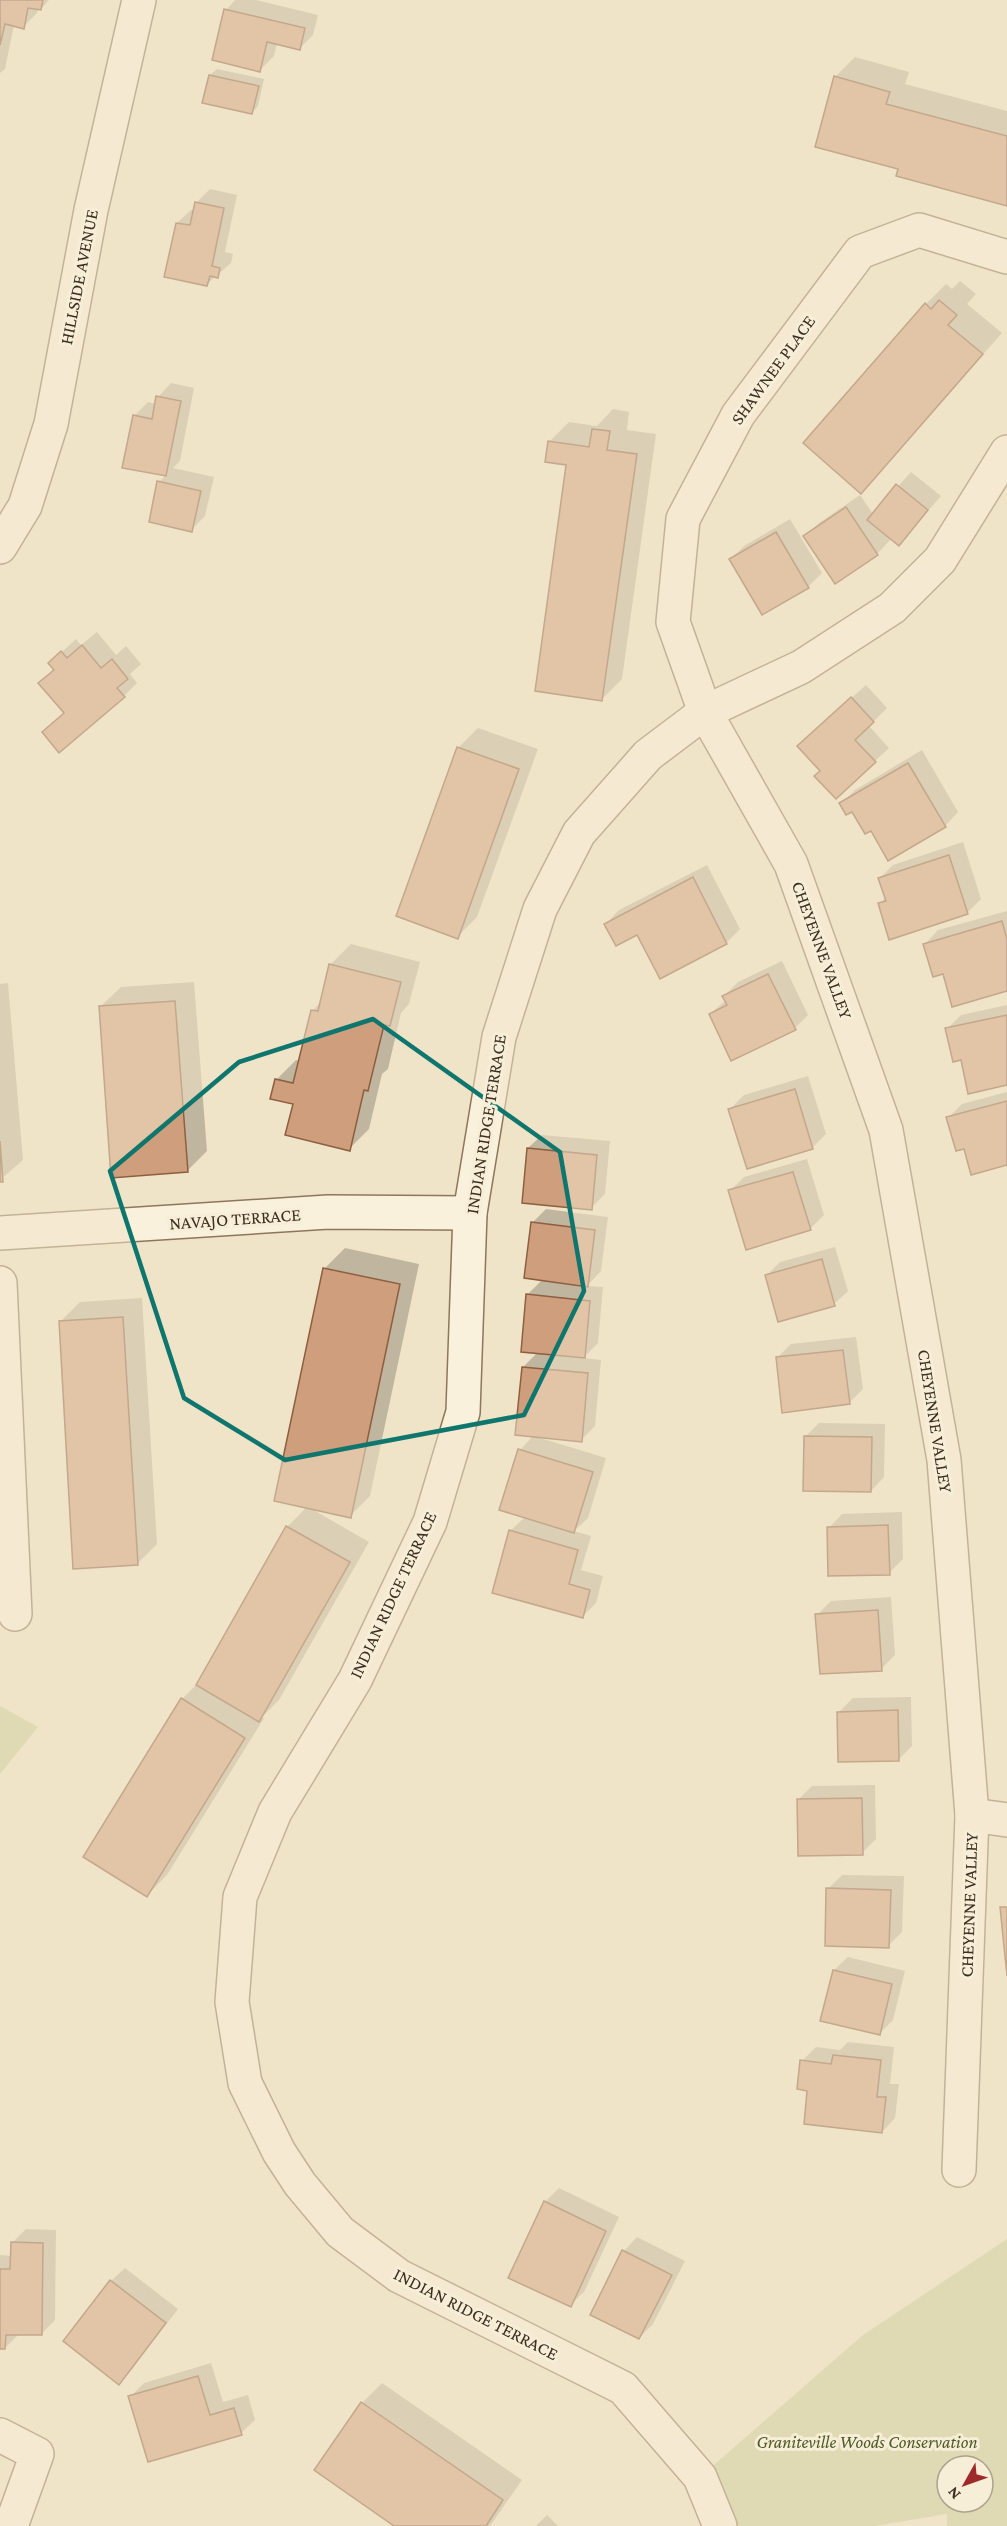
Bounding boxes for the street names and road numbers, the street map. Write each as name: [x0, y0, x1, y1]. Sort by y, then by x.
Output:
street label: HILLSIDE AVENUE: [56, 207, 102, 346]
street label: SHAWNEE PLACE: [727, 311, 819, 428]
street label: CHEYENNE VALLEY: [788, 879, 856, 1022]
street label: INDIAN RIDGE TERRACE: [462, 1033, 510, 1215]
street label: NAVAJO TERRACE: [169, 1204, 302, 1234]
street label: CHEYENNE VALLEY: [914, 1348, 956, 1495]
street label: INDIAN RIDGE TERRACE: [346, 1508, 441, 1682]
street label: CHEYENNE VALLEY: [956, 1832, 982, 1978]
street label: INDIAN RIDGE TERRACE: [391, 2264, 562, 2364]

